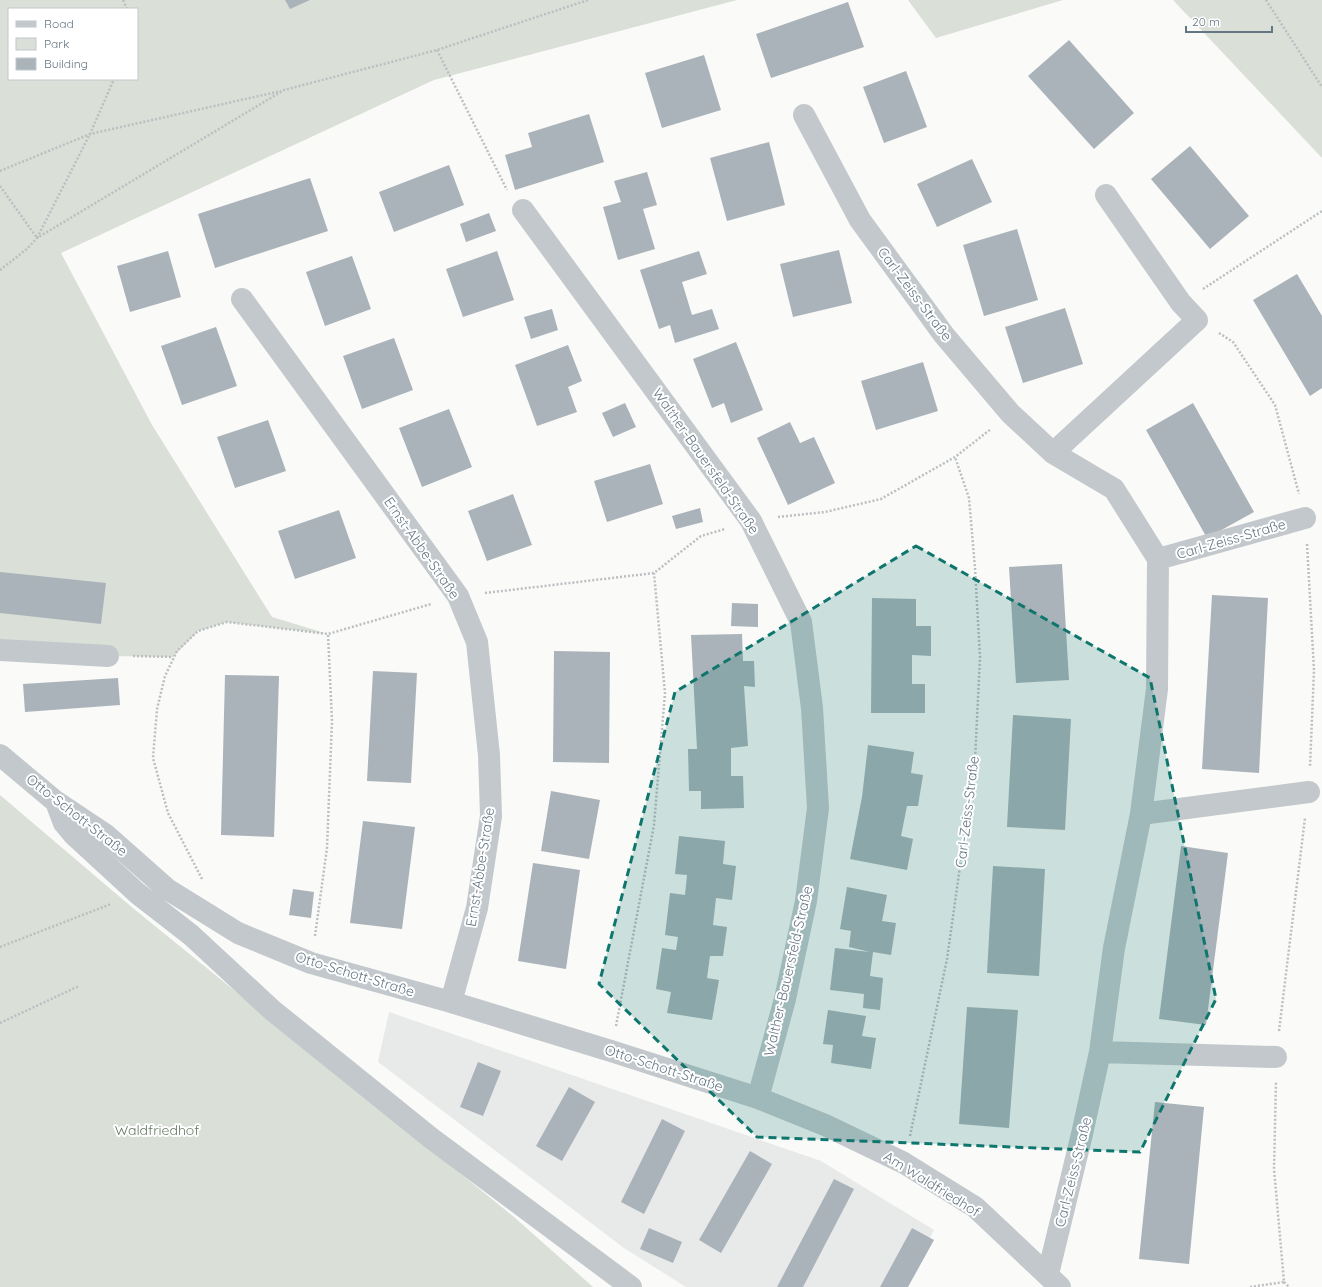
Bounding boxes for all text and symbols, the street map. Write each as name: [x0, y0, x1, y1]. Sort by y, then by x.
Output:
legend: [8, 8, 138, 80]
scale bar: [1186, 8, 1272, 34]
text: 20 m: [1192, 14, 1220, 29]
text: Road: [44, 16, 74, 31]
text: Park: [44, 36, 69, 51]
text: Building: [44, 56, 88, 71]
street label: Carl-Zeiss-Straße: [874, 244, 956, 345]
street label: Walther-Bauersfeld-Straße: [649, 385, 763, 537]
street label: Ernst-Abbe-Straße: [380, 494, 464, 603]
street label: Carl-Zeiss-Straße: [1174, 515, 1288, 563]
street label: Carl-Zeiss-Straße: [951, 755, 983, 869]
street label: Otto-Schott-Straße: [23, 770, 131, 860]
street label: Ernst-Abbe-Straße: [462, 806, 498, 928]
street label: Walther-Bauersfeld-Straße: [760, 884, 816, 1058]
street label: Otto-Schott-Straße: [293, 947, 417, 1001]
street label: Otto-Schott-Straße: [603, 1040, 725, 1096]
street label: Carl-Zeiss-Straße: [1051, 1115, 1095, 1229]
park label: Waldfriedhof: [115, 1121, 199, 1139]
street label: Am Waldfriedhof: [880, 1147, 984, 1221]

